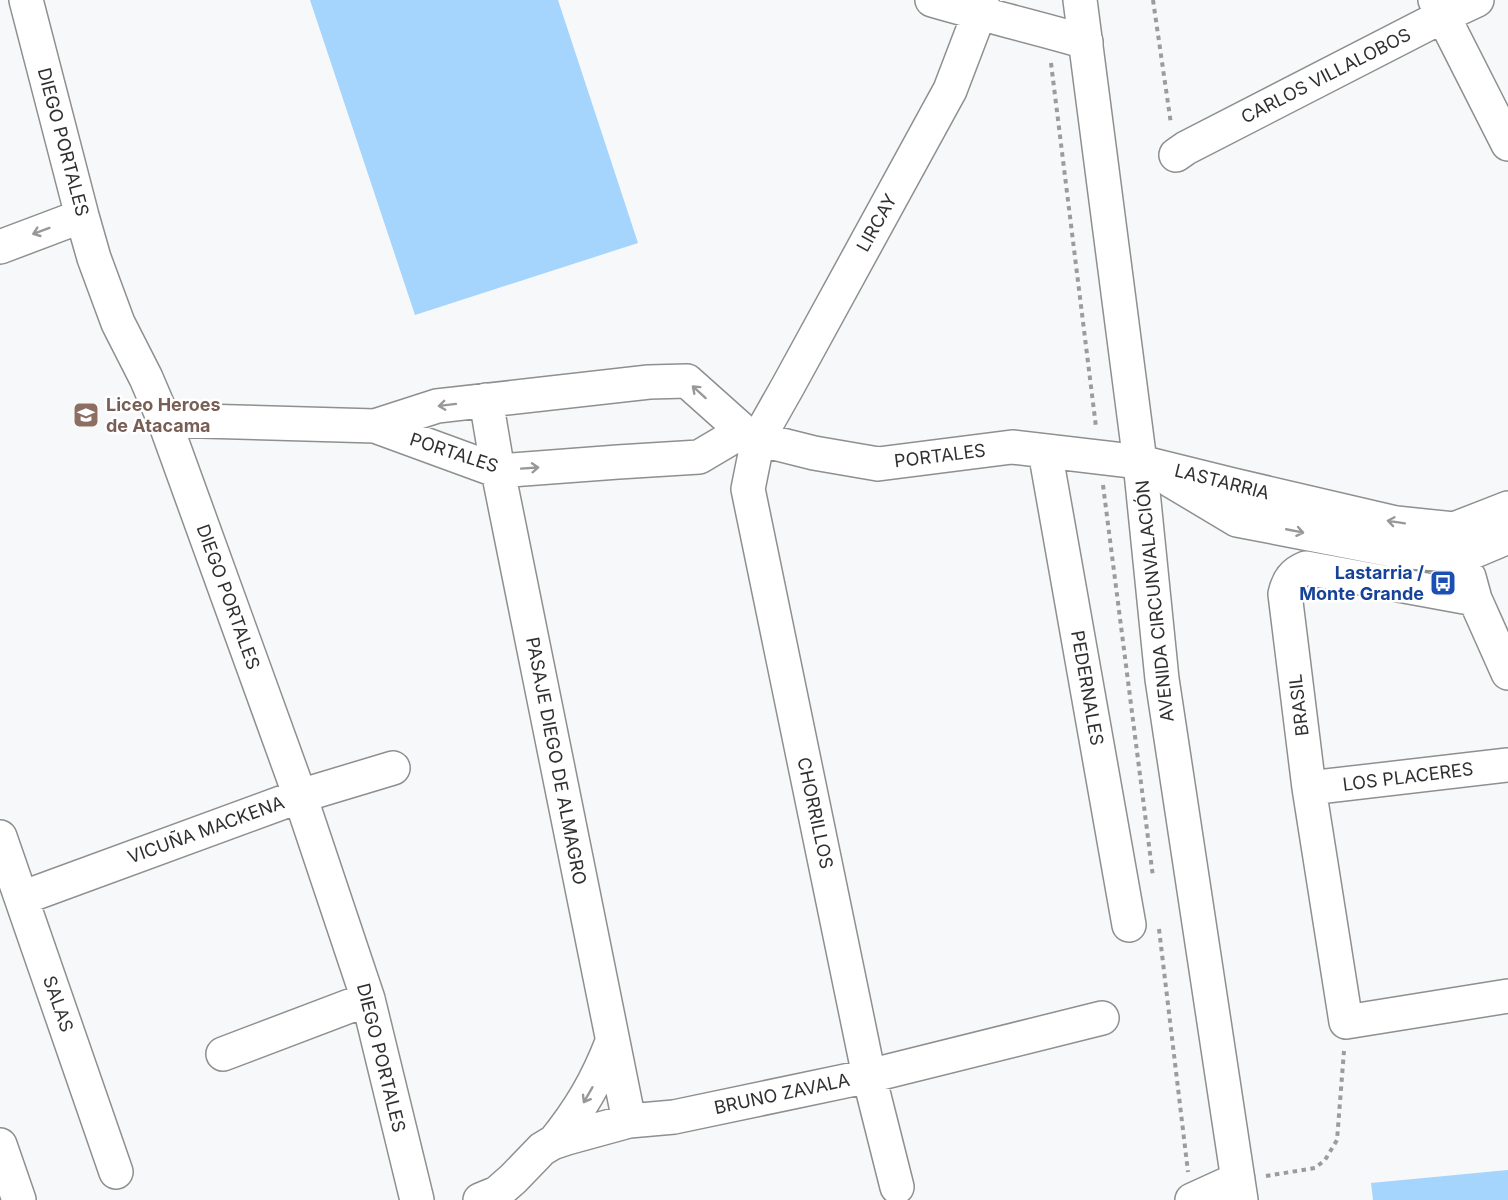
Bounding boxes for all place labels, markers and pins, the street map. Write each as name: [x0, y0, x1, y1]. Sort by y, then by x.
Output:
place label: Liceo Heroes de Atacama: [106, 394, 221, 436]
school or university icon: Liceo Heroes de Atacama: [71, 400, 101, 430]
place label: Lastarria / Monte Grande: [1299, 562, 1424, 604]
bus stop icon: Lastarria / Monte Grande: [1428, 568, 1458, 598]

